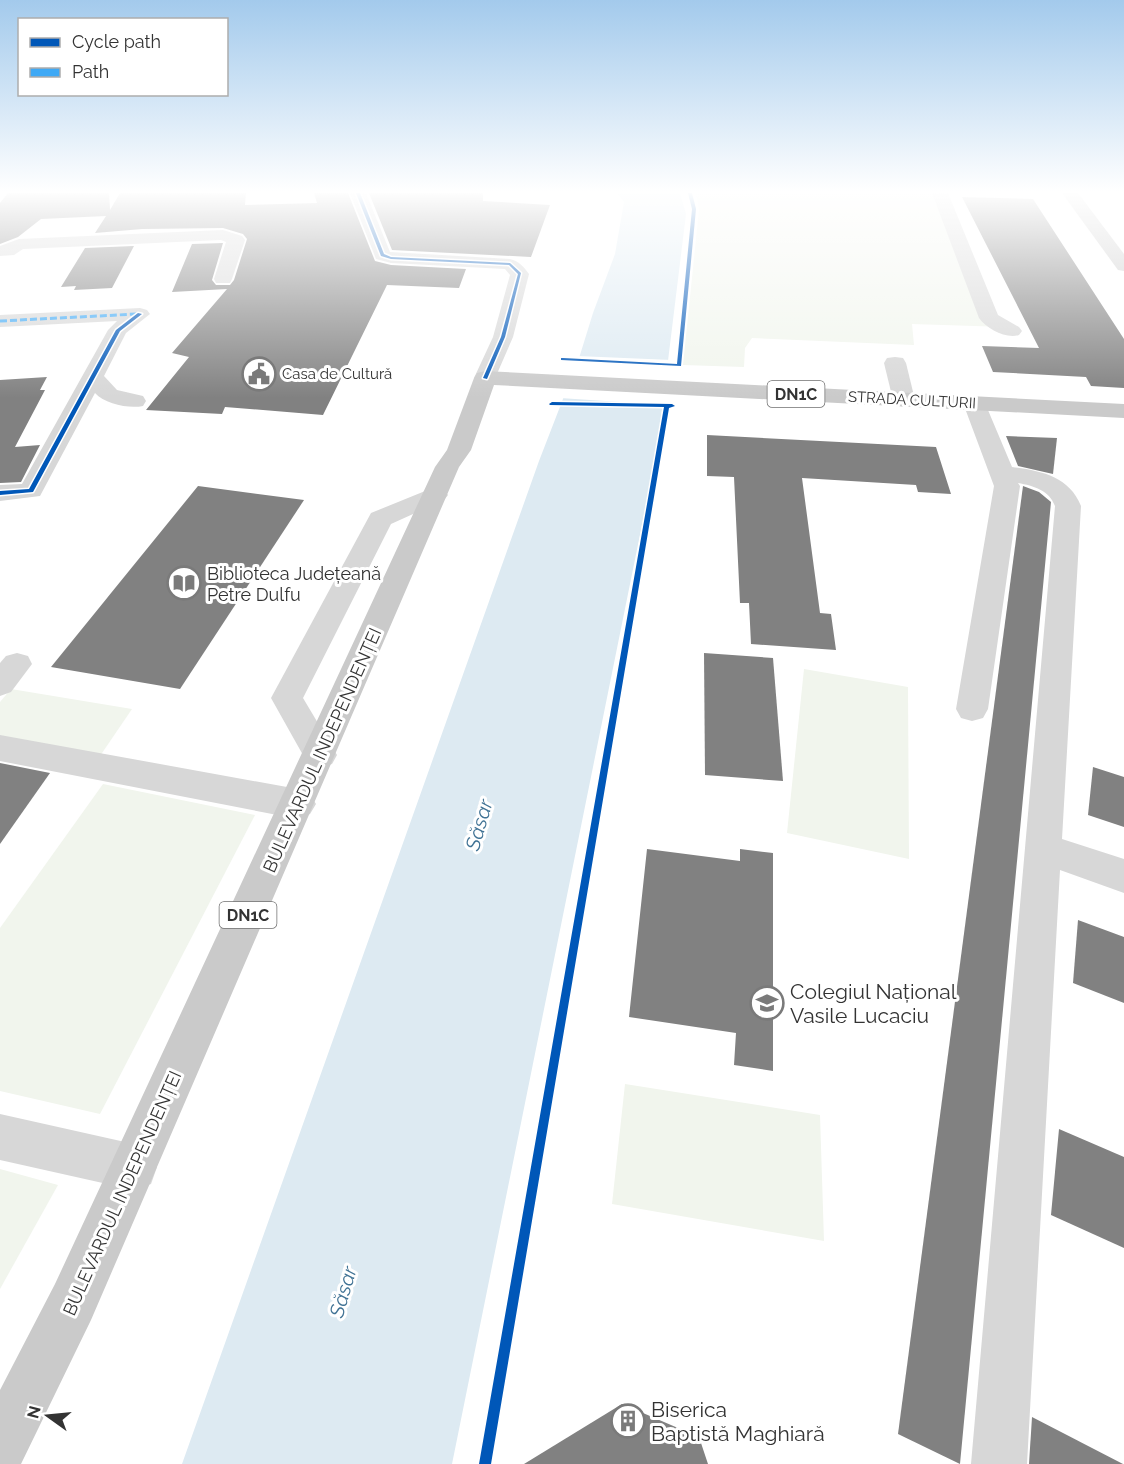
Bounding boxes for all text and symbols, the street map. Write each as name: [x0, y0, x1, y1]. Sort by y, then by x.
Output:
legend: [18, 18, 228, 96]
text: Cycle path: [72, 31, 161, 52]
text: Path: [72, 61, 109, 82]
public building icon: Casa de Cultură: [241, 356, 277, 392]
place label: Casa de Cultură: [282, 365, 392, 383]
road number: DN1C: [768, 381, 824, 407]
street label: STRADA CULTURII: [847, 388, 977, 412]
place label: Biblioteca Județeană Petre Dulfu: [207, 563, 381, 605]
library icon: Biblioteca Județeană Petre Dulfu: [166, 565, 202, 601]
street label: BULEVARDUL INDEPENDENȚEI: [258, 624, 386, 876]
water label: Săsar: [460, 796, 498, 854]
road number: DN1C: [220, 902, 276, 928]
place label: Colegiul Național Vasile Lucaciu: [790, 979, 957, 1028]
school or university icon: Colegiul Național Vasile Lucaciu: [749, 985, 785, 1021]
street label: BULEVARDUL INDEPENDENȚEI: [58, 1067, 186, 1319]
water label: Săsar: [324, 1263, 362, 1321]
north arrow: [18, 1386, 78, 1446]
place label: Biserica Baptistă Maghiară: [651, 1397, 825, 1446]
building icon: Biserica Baptistă Maghiară: [610, 1403, 646, 1439]
text: N: [23, 1404, 45, 1421]

